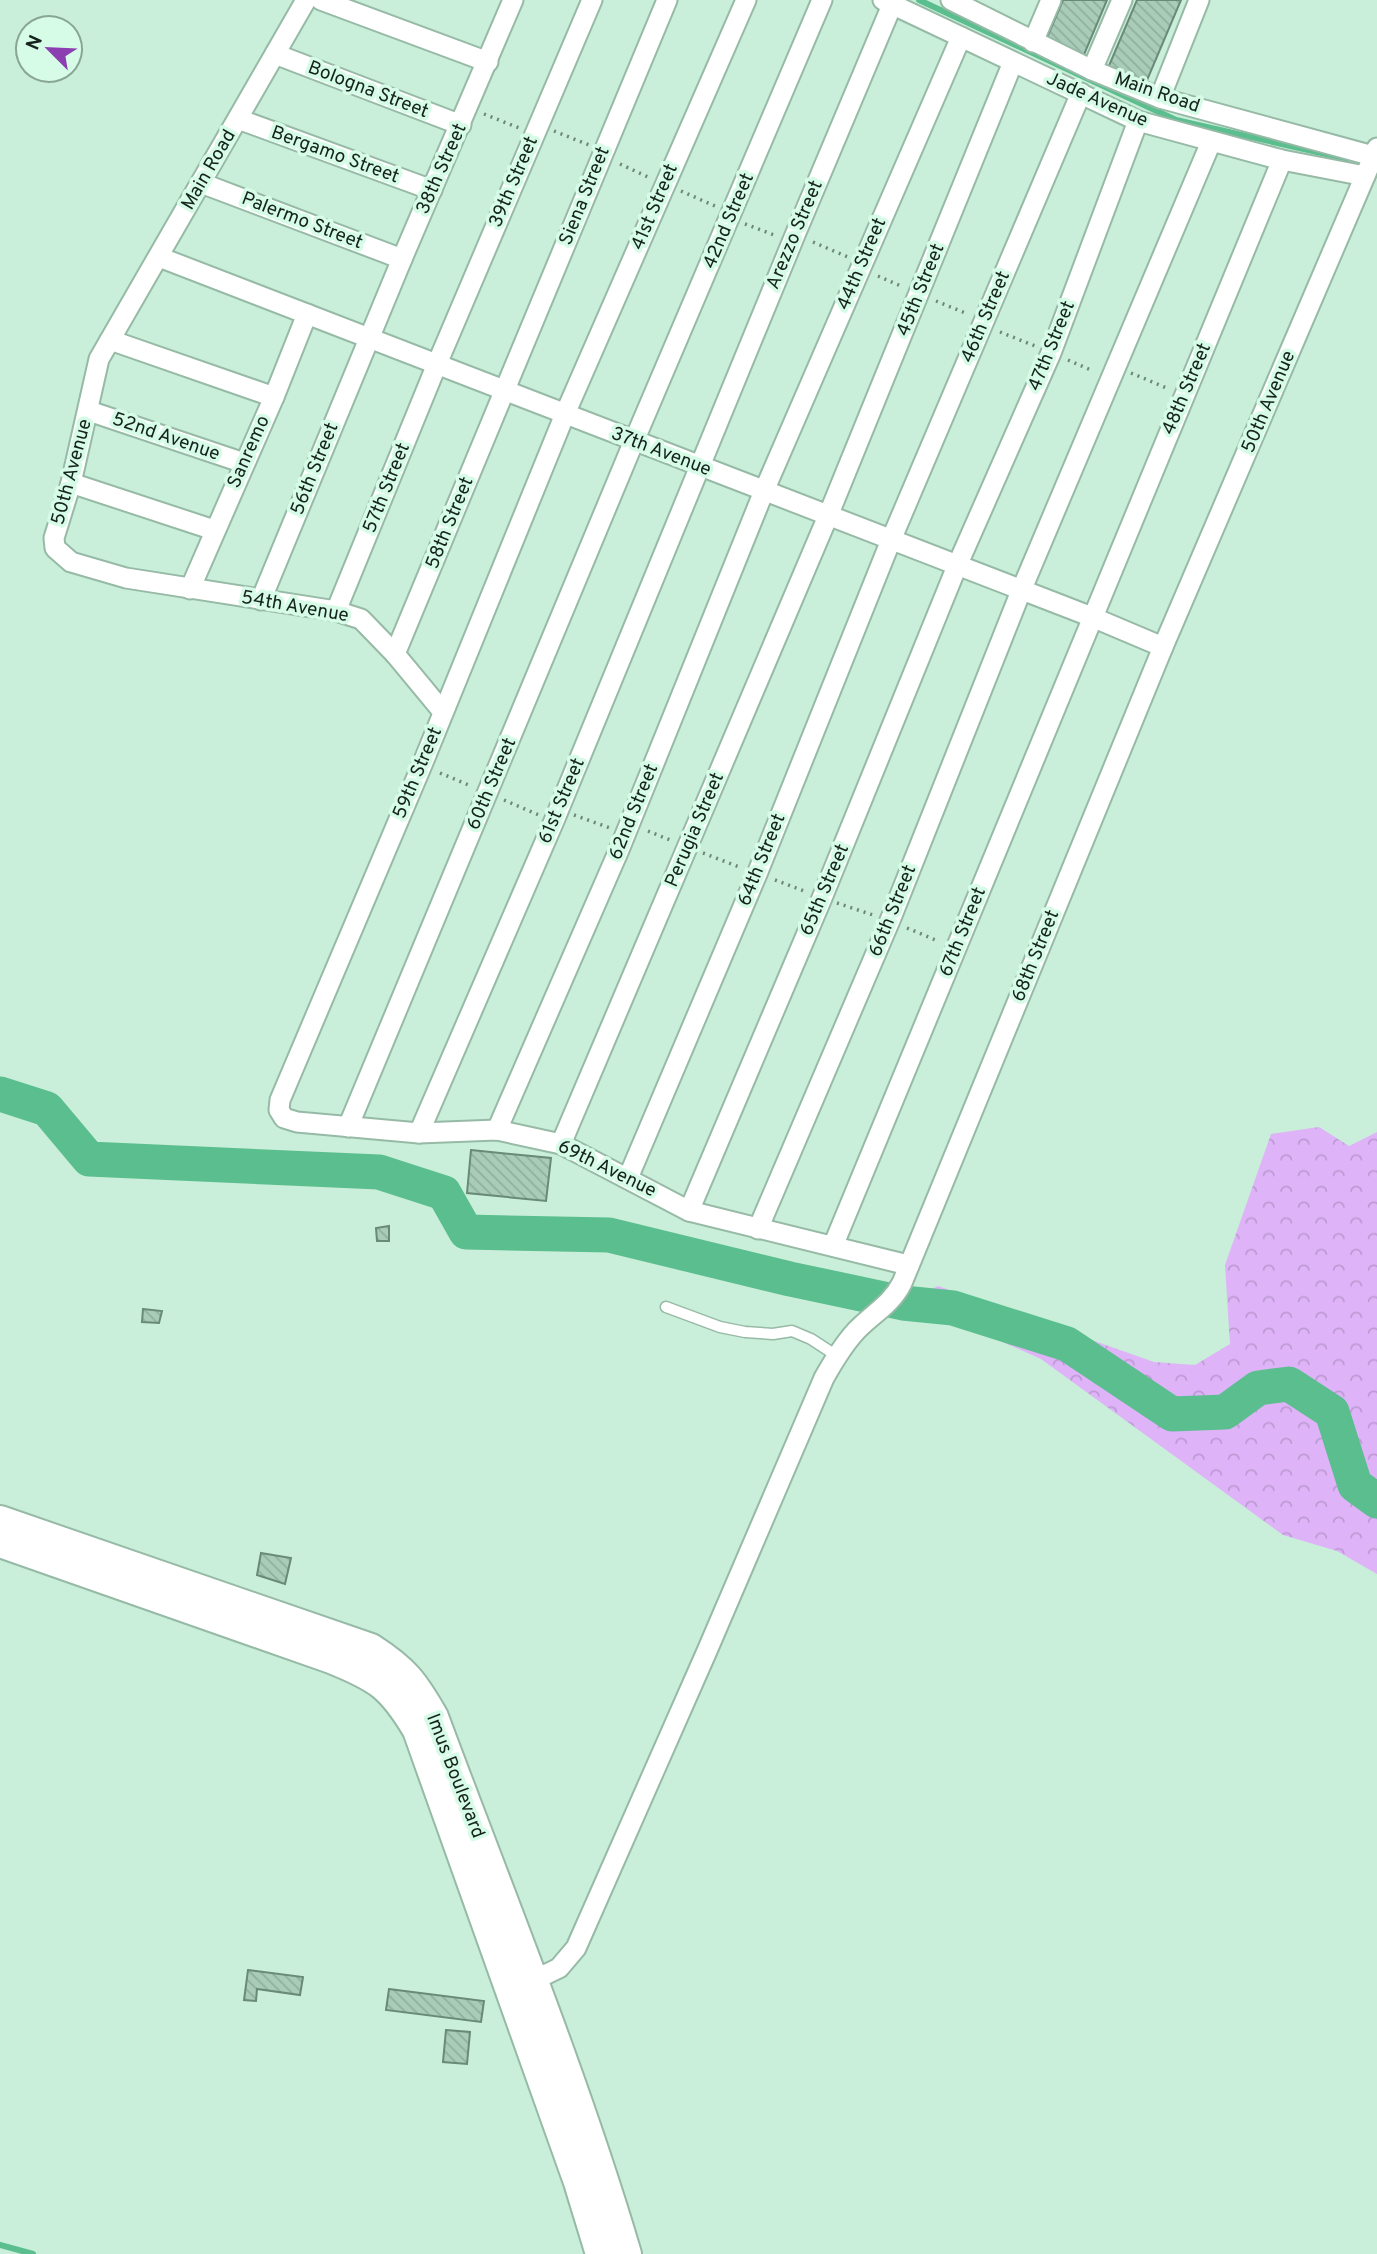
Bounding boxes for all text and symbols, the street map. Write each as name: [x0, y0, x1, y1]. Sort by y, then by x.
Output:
north arrow: [14, 14, 84, 84]
text: N: [22, 32, 49, 54]
street label: Bologna Street: [304, 56, 432, 124]
street label: Jade Avenue: [1042, 67, 1152, 133]
street label: Main Road: [1111, 67, 1203, 119]
street label: 38th Street: [411, 120, 473, 218]
street label: Bergamo Street: [268, 121, 402, 189]
street label: Main Road: [176, 126, 242, 214]
street label: 39th Street: [484, 133, 544, 231]
street label: Siena Street: [554, 143, 616, 249]
street label: 41st Street: [626, 160, 684, 254]
street label: 42nd Street: [698, 169, 760, 273]
street label: Arezzo Street: [761, 177, 829, 293]
street label: Palermo Street: [238, 187, 366, 255]
street label: 44th Street: [832, 214, 892, 314]
street label: 45th Street: [892, 240, 950, 340]
street label: 46th Street: [956, 267, 1016, 367]
street label: 47th Street: [1023, 297, 1081, 395]
street label: 48th Street: [1157, 340, 1217, 438]
street label: 50th Avenue: [1237, 347, 1301, 457]
street label: 52nd Avenue: [109, 407, 223, 467]
street label: Sanremo: [222, 412, 276, 492]
street label: 50th Avenue: [46, 416, 98, 528]
street label: 56th Street: [286, 419, 344, 519]
street label: 37th Avenue: [608, 422, 714, 482]
street label: 57th Street: [358, 439, 416, 537]
street label: 58th Street: [421, 473, 479, 573]
street label: 54th Avenue: [239, 586, 351, 628]
street label: 59th Street: [388, 724, 448, 822]
street label: 60th Street: [462, 734, 522, 834]
street label: 61st Street: [533, 755, 591, 847]
street label: 62nd Street: [604, 760, 664, 864]
street label: Perugia Street: [660, 769, 730, 891]
street label: 64th Street: [733, 810, 791, 910]
street label: 65th Street: [795, 840, 855, 940]
street label: 66th Street: [864, 862, 922, 960]
street label: 67th Street: [934, 884, 992, 980]
street label: 68th Street: [1007, 907, 1065, 1005]
street label: 69th Avenue: [554, 1135, 660, 1203]
street label: Imus Boulevard: [420, 1710, 490, 1842]

